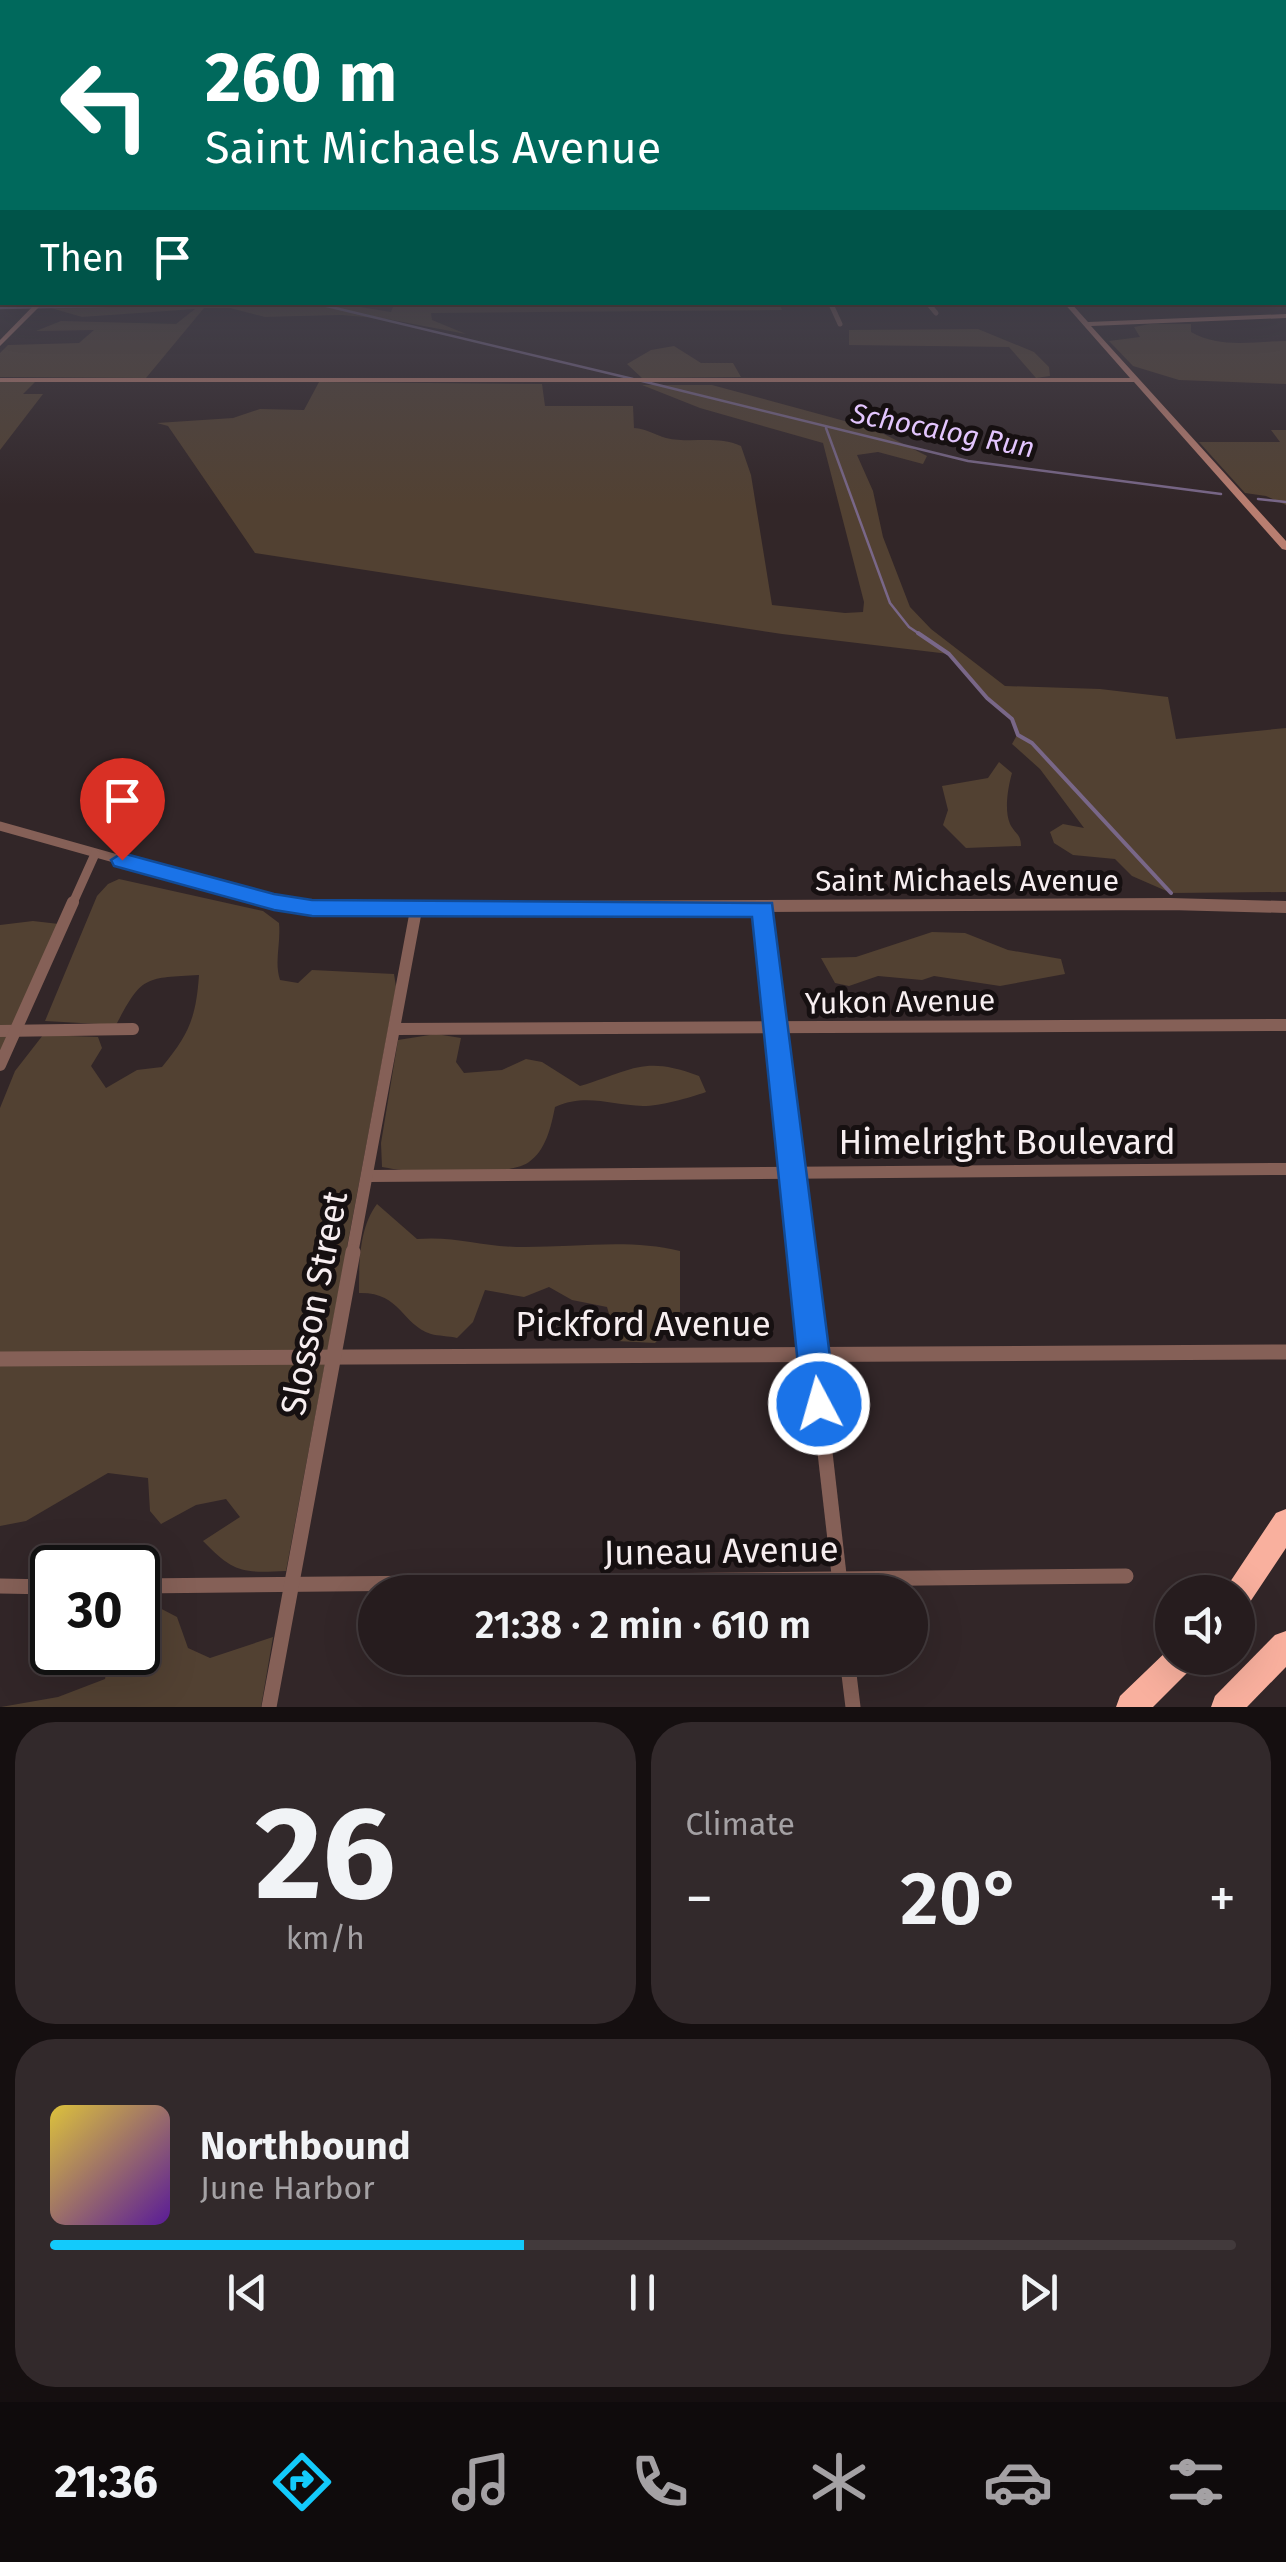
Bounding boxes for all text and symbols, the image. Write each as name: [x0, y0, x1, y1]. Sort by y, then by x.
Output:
text: 260 m: [205, 36, 397, 120]
icon: left: [40, 40, 170, 170]
text: Saint Michaels Avenue: [205, 121, 661, 175]
icon: arrive: [145, 230, 200, 285]
text: Then: [40, 235, 125, 281]
water label: Schocalog Run: [847, 396, 1037, 464]
pin: [80, 758, 165, 861]
icon: arrive: [95, 773, 150, 828]
street label: Saint Michaels Avenue: [815, 863, 1119, 899]
street label: Yukon Avenue: [805, 982, 995, 1022]
street label: Himelright Boulevard: [838, 1121, 1176, 1163]
street label: Slosson Street: [272, 1187, 356, 1418]
street label: Pickford Avenue: [515, 1303, 771, 1345]
position arrow: [767, 1352, 871, 1456]
street label: Juneau Avenue: [603, 1528, 839, 1574]
speed limit sign: 30: [30, 1545, 160, 1675]
map controls: [1155, 1575, 1255, 1675]
button: sound: [1155, 1575, 1255, 1675]
text: 21:38 · 2 min · 610 m: [475, 1602, 811, 1648]
text: 26: [255, 1776, 396, 1932]
text: Climate: [686, 1805, 795, 1843]
text: 20°: [900, 1854, 1021, 1944]
text: −: [686, 1866, 713, 1932]
text: +: [1209, 1866, 1236, 1932]
text: km/h: [286, 1919, 365, 1957]
text: Northbound: [200, 2123, 411, 2169]
text: June Harbor: [200, 2169, 375, 2207]
icon: previous: [220, 2265, 275, 2320]
icon: pause: [615, 2265, 670, 2320]
icon: next: [1011, 2265, 1066, 2320]
icon: directions: [267, 2447, 337, 2517]
icon: music: [446, 2447, 516, 2517]
icon: phone: [625, 2447, 695, 2517]
icon: climate: [804, 2447, 874, 2517]
icon: car: [983, 2447, 1053, 2517]
icon: filters: [1161, 2447, 1231, 2517]
text: 21:36: [54, 2455, 158, 2509]

